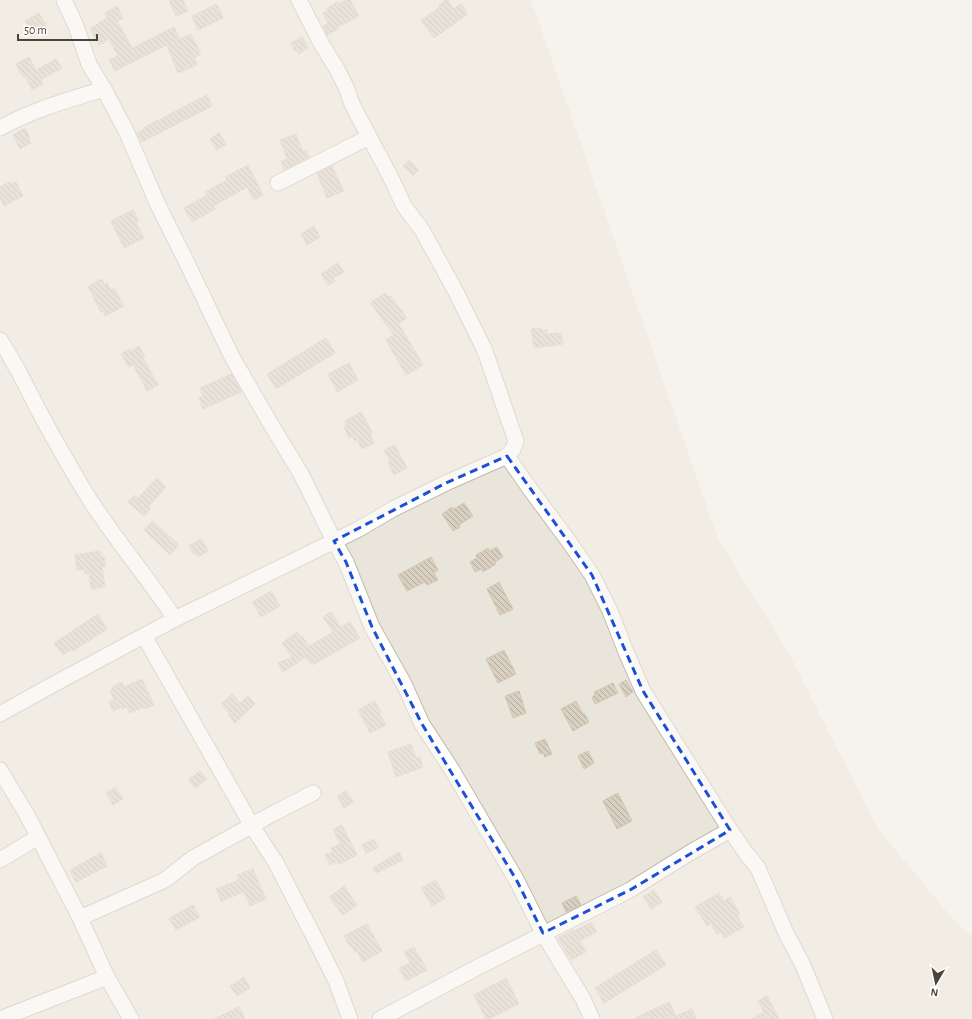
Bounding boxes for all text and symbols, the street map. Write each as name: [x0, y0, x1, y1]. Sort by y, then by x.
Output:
scale bar: [18, 16, 97, 42]
text: 50 m: [24, 24, 47, 36]
north arrow: [916, 963, 956, 1003]
text: N: [930, 986, 939, 998]

